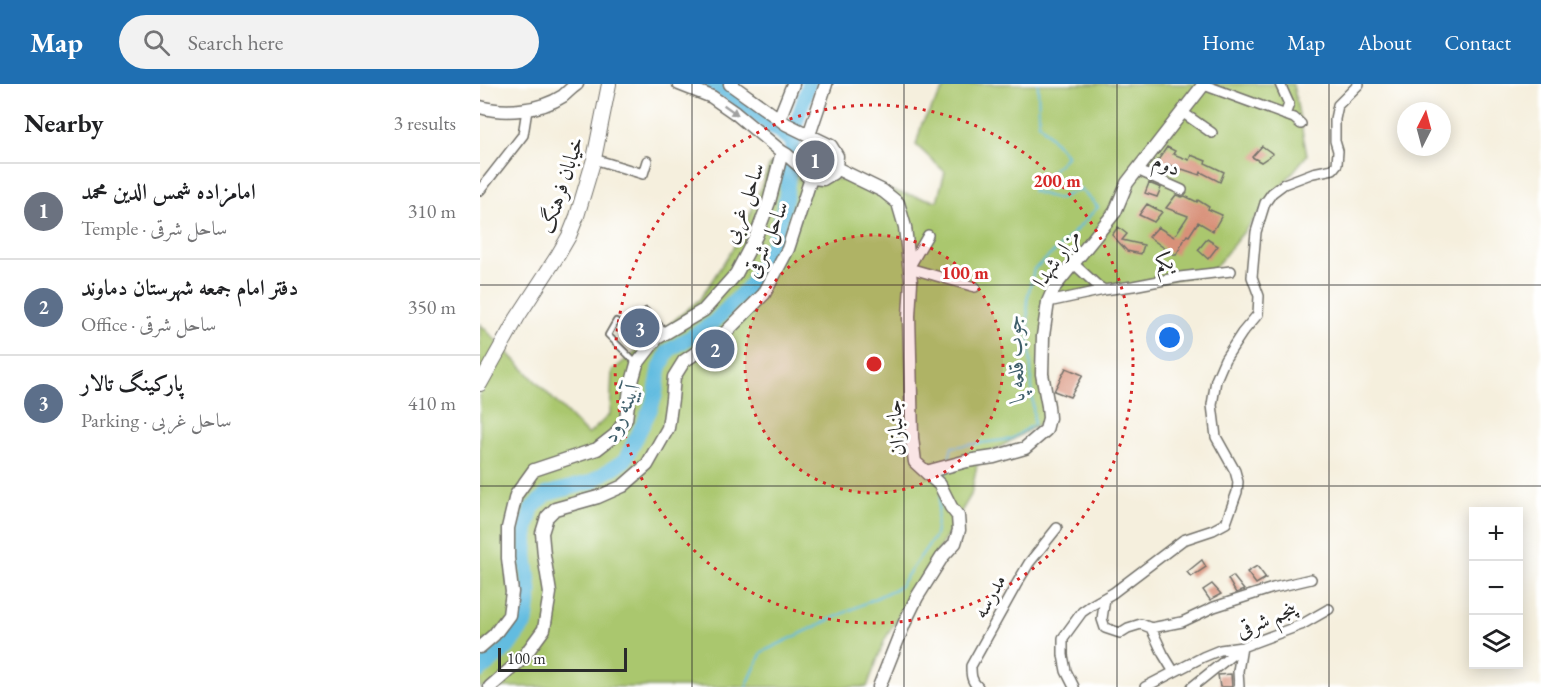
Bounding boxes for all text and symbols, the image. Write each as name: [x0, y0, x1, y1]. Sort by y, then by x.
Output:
search box: [119, 15, 539, 69]
text: Map: [30, 24, 83, 60]
icon: search: [140, 26, 173, 59]
text: Search here: [188, 28, 283, 57]
text: Home: [1202, 29, 1254, 56]
text: Map: [1287, 29, 1325, 56]
text: About: [1358, 29, 1411, 56]
text: Contact: [1444, 29, 1511, 56]
north arrow: [1397, 102, 1451, 156]
one-way arrow: [723, 104, 739, 115]
text: Nearby: [24, 106, 104, 140]
text: 3 results: [393, 110, 456, 136]
street label: خیابان فرهنگ: [533, 133, 589, 237]
pin: 1: [796, 138, 834, 182]
street label: دوم: [1147, 146, 1185, 186]
street label: ساحل غربی: [716, 159, 772, 248]
text: 200 m: [1033, 169, 1081, 192]
text: امامزاده شمس الدین محمد: [81, 177, 256, 206]
street label: ساحل شرقی: [738, 196, 796, 282]
text: 1: [38, 198, 49, 224]
text: 310 m: [408, 198, 456, 224]
text: Temple · ساحل شرقی: [81, 215, 227, 241]
street label: مزار شهدا: [1026, 223, 1088, 294]
street label: یکم: [1153, 247, 1178, 284]
text: 100 m: [941, 261, 989, 284]
text: دفتر امام جمعه شهرستان دماوند: [81, 273, 298, 302]
text: 2: [38, 294, 49, 320]
text: 350 m: [408, 294, 456, 320]
pin: 3: [620, 306, 660, 350]
text: Office · ساحل شرقی: [81, 311, 216, 337]
water label: جوب قلعه پا: [998, 313, 1034, 405]
your location: [1155, 323, 1184, 352]
pin: 2: [696, 326, 734, 372]
centre of rings: [864, 354, 884, 374]
text: پارکینگ تالار: [81, 369, 183, 398]
water label: آیینه رود: [595, 377, 647, 447]
text: 3: [38, 390, 49, 416]
text: 410 m: [408, 390, 456, 416]
street label: جانبازان: [879, 399, 911, 457]
text: Parking · ساحل غربی: [81, 407, 232, 433]
map controls: [1469, 507, 1523, 669]
button: +: [1469, 507, 1523, 561]
button: −: [1469, 561, 1523, 615]
street label: مدرسه: [966, 569, 1012, 623]
street label: پنجم شرقی: [1232, 594, 1305, 650]
button: layers: [1469, 615, 1523, 669]
scale bar: [498, 645, 627, 672]
text: 100 m: [507, 648, 546, 669]

